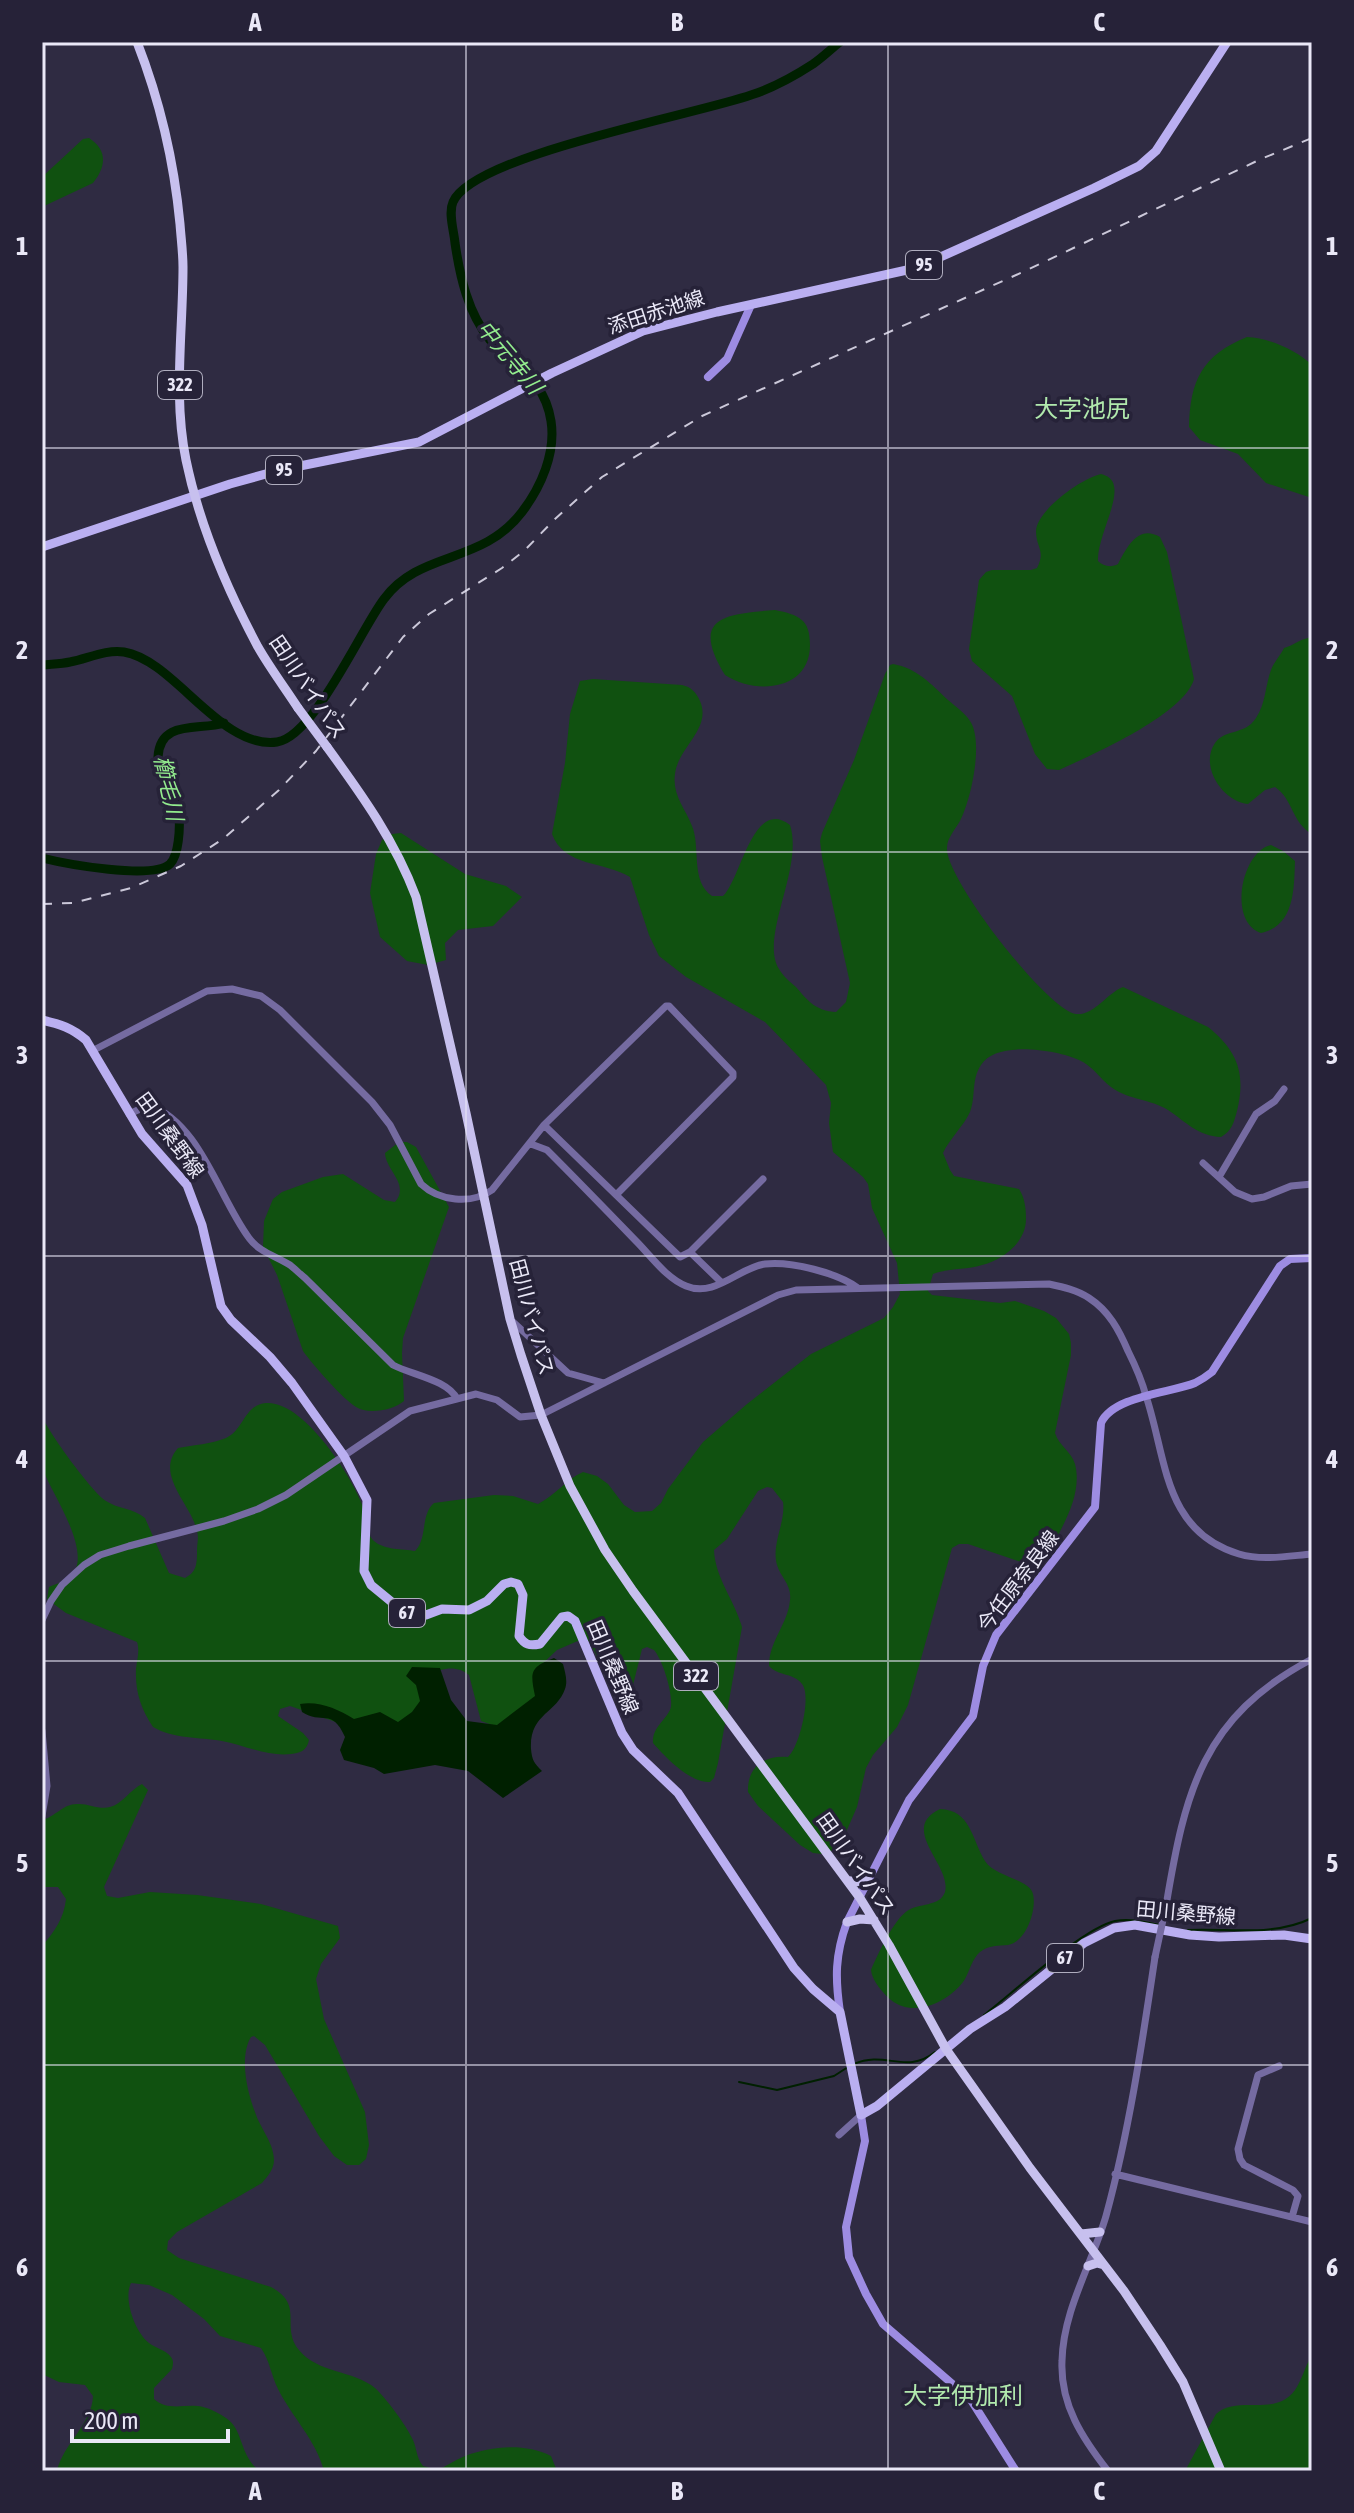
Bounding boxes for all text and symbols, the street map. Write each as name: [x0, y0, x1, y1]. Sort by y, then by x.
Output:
text: A: [248, 7, 262, 37]
text: B: [671, 7, 684, 37]
text: C: [1093, 7, 1105, 37]
text: 1: [16, 231, 28, 261]
text: 1: [1326, 231, 1338, 261]
road number: 95: [906, 251, 942, 279]
street label: 添田赤池線: [605, 285, 707, 338]
water label: 中元寺川: [472, 315, 550, 401]
road number: 322: [158, 371, 202, 399]
district label: 大字池尻: [1034, 395, 1130, 422]
road number: 95: [266, 456, 302, 484]
street label: 田川バイパス: [265, 631, 351, 743]
text: 2: [16, 635, 28, 665]
text: 2: [1326, 635, 1338, 665]
water label: 櫛毛川: [149, 753, 189, 825]
text: 3: [16, 1040, 28, 1070]
text: 3: [1326, 1040, 1338, 1070]
street label: 田川桑野線: [132, 1087, 209, 1182]
street label: 田川バイパス: [506, 1256, 559, 1378]
text: 4: [15, 1444, 28, 1474]
text: 4: [1325, 1444, 1338, 1474]
street label: 今任原奈良線: [972, 1526, 1063, 1636]
road number: 67: [389, 1599, 425, 1627]
street label: 田川桑野線: [583, 1616, 644, 1717]
road number: 322: [674, 1662, 718, 1690]
street label: 田川バイパス: [813, 1808, 900, 1919]
text: 5: [16, 1848, 28, 1878]
text: 5: [1326, 1848, 1338, 1878]
street label: 田川桑野線: [1135, 1897, 1237, 1928]
road number: 67: [1047, 1944, 1083, 1972]
text: 6: [16, 2252, 28, 2282]
text: 6: [1326, 2252, 1338, 2282]
district label: 大字伊加利: [903, 2382, 1023, 2409]
scale bar: [72, 2393, 228, 2443]
text: 200 m: [84, 2407, 138, 2434]
text: A: [248, 2476, 262, 2506]
text: B: [671, 2476, 684, 2506]
text: C: [1093, 2476, 1105, 2506]

